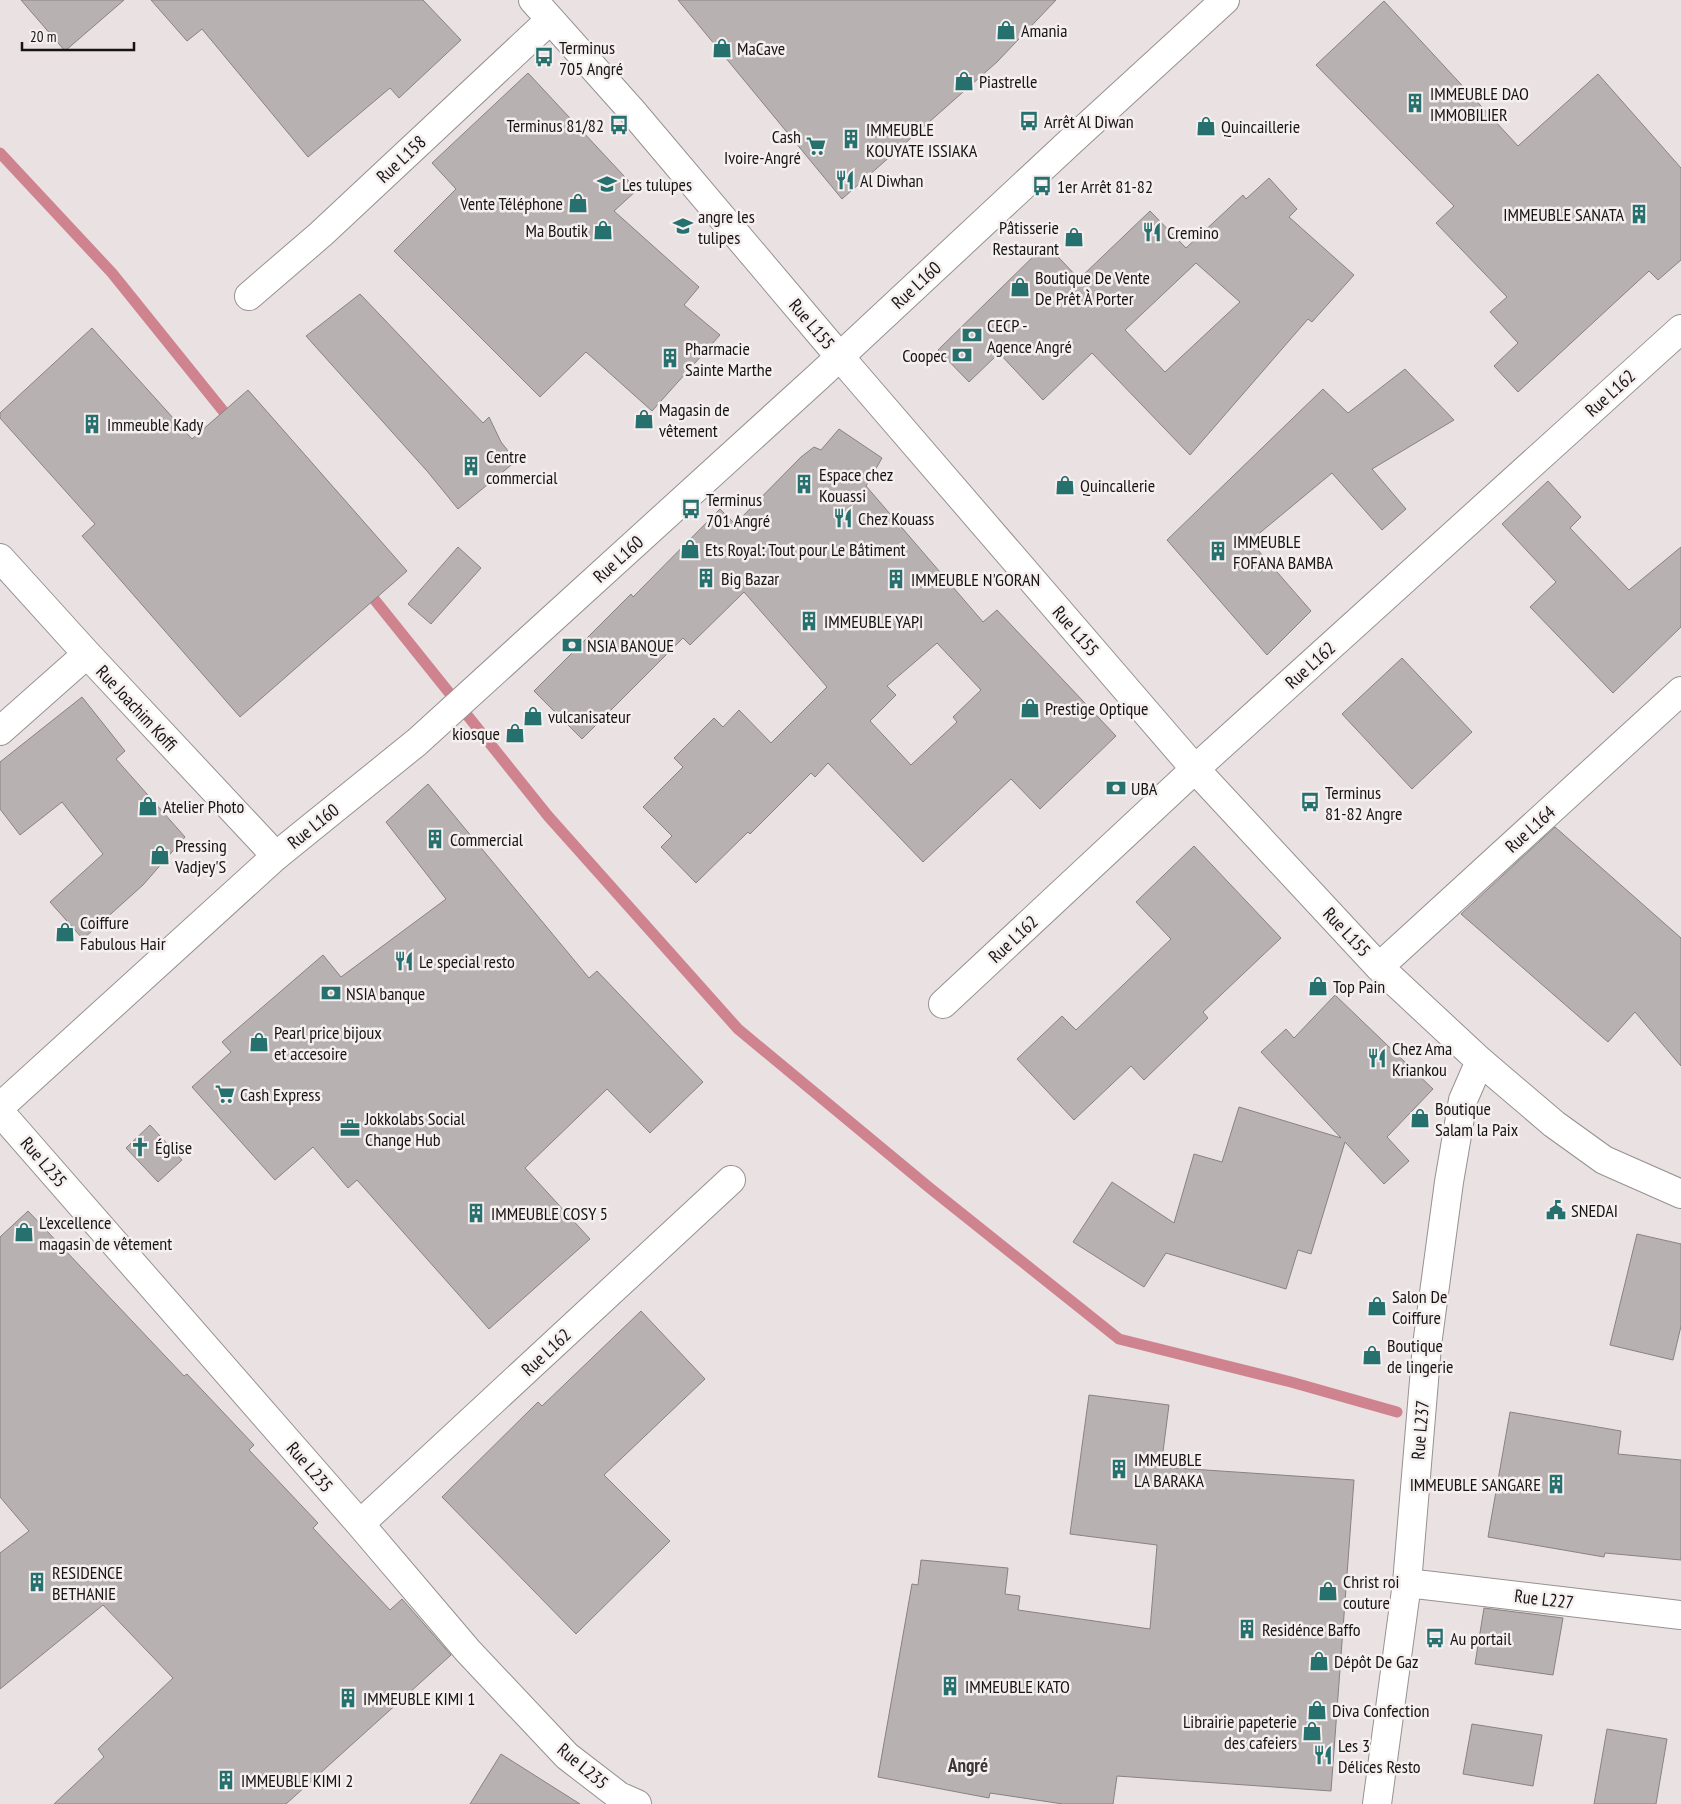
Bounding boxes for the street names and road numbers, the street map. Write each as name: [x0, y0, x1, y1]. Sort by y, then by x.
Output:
street label: Rue L158: [371, 130, 431, 188]
street label: Rue L160: [886, 256, 946, 314]
street label: Rue L155: [784, 294, 840, 354]
street label: Rue L162: [1580, 365, 1640, 421]
street label: Rue L160: [588, 531, 648, 587]
street label: Rue L155: [1048, 601, 1104, 661]
street label: Rue L162: [1280, 637, 1340, 693]
street label: Rue Joachim Koffi: [91, 660, 183, 756]
street label: Rue L160: [283, 798, 343, 854]
street label: Rue L164: [1500, 801, 1560, 857]
street label: Rue L155: [1318, 902, 1376, 962]
street label: Rue L162: [983, 910, 1043, 968]
street label: Rue L235: [16, 1132, 72, 1192]
street label: Rue L162: [516, 1323, 576, 1381]
street label: Rue L237: [1406, 1399, 1434, 1461]
street label: Rue L235: [282, 1437, 338, 1497]
street label: Rue L227: [1513, 1584, 1575, 1614]
street label: Rue L235: [553, 1738, 613, 1794]

